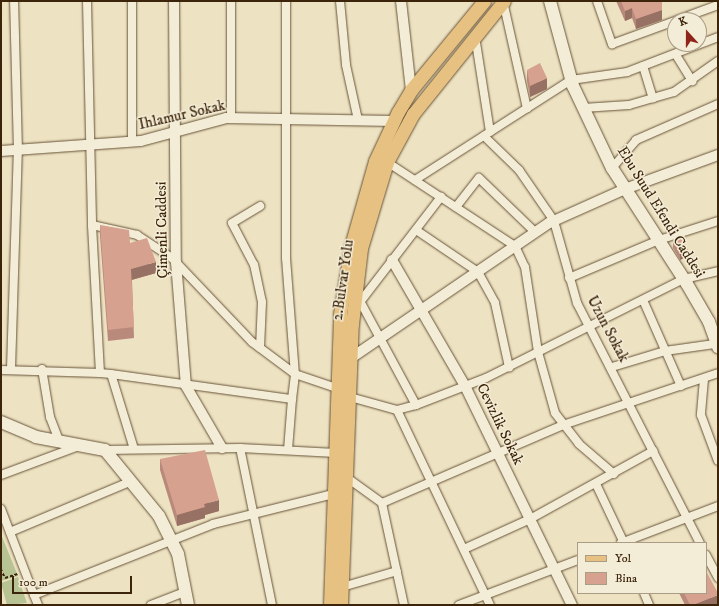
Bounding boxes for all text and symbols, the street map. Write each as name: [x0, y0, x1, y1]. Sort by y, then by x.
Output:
north arrow: [667, 12, 707, 52]
text: K: [677, 14, 689, 30]
street label: Ihlamur Sokak: [137, 96, 227, 134]
street label: Ebu Suud Efendi Caddesi: [613, 143, 709, 281]
street label: Çimenli Caddesi: [152, 181, 172, 279]
street label: 2.Bulvar Yolu: [328, 238, 358, 322]
street label: Uzun Sokak: [583, 293, 633, 365]
street label: Cevizlik Sokak: [473, 380, 527, 468]
legend: [577, 542, 707, 594]
text: Yol: [615, 551, 631, 566]
scale bar: [14, 568, 134, 594]
text: Bina: [615, 571, 637, 586]
text: 100 m: [19, 575, 48, 590]

